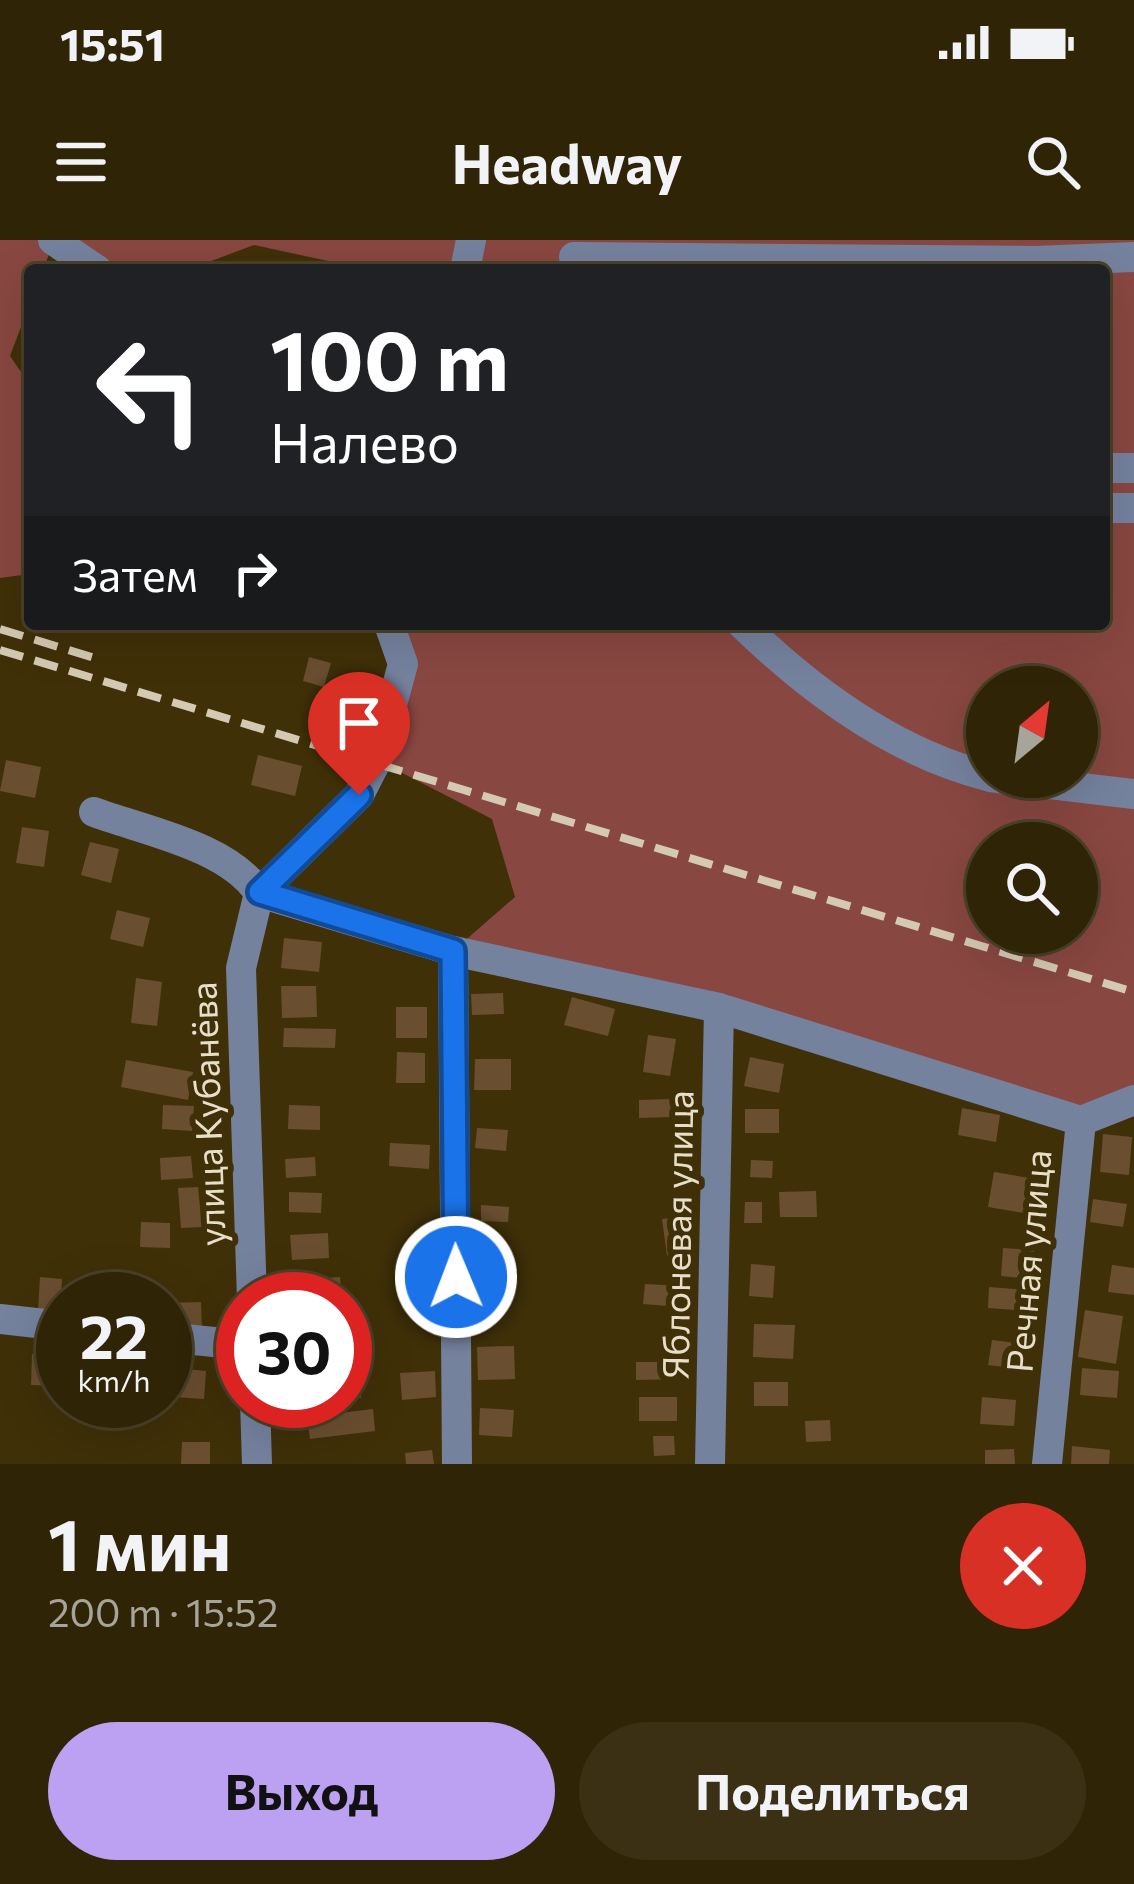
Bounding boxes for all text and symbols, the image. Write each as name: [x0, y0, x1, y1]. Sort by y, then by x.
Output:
text: 15:51: [60, 15, 165, 70]
icon: menu: [48, 129, 114, 195]
text: Headway: [452, 129, 682, 195]
icon: search: [1020, 129, 1086, 195]
text: 100 m: [270, 306, 509, 408]
icon: left: [72, 312, 228, 468]
text: Налево: [270, 408, 459, 474]
icon: right: [222, 540, 288, 606]
text: Затем: [72, 546, 198, 601]
north arrow: [966, 666, 1098, 798]
map controls: [966, 666, 1098, 954]
pin: [308, 672, 410, 795]
icon: arrive: [326, 690, 392, 756]
button: search: [966, 822, 1098, 954]
street label: улица Кубанёва: [179, 981, 233, 1247]
street label: Яблоневая улица: [651, 1090, 701, 1380]
street label: Речная улица: [995, 1148, 1059, 1374]
position arrow: [393, 1214, 519, 1340]
speed limit sign: 30: [216, 1272, 372, 1428]
text: 22: [80, 1298, 148, 1371]
text: km/h: [78, 1361, 150, 1398]
text: 1 мин: [48, 1498, 231, 1586]
button: close: [960, 1503, 1086, 1629]
text: 200 m · 15:52: [48, 1587, 278, 1635]
button: Выход: [48, 1722, 555, 1860]
button: Поделиться: [579, 1722, 1086, 1860]

